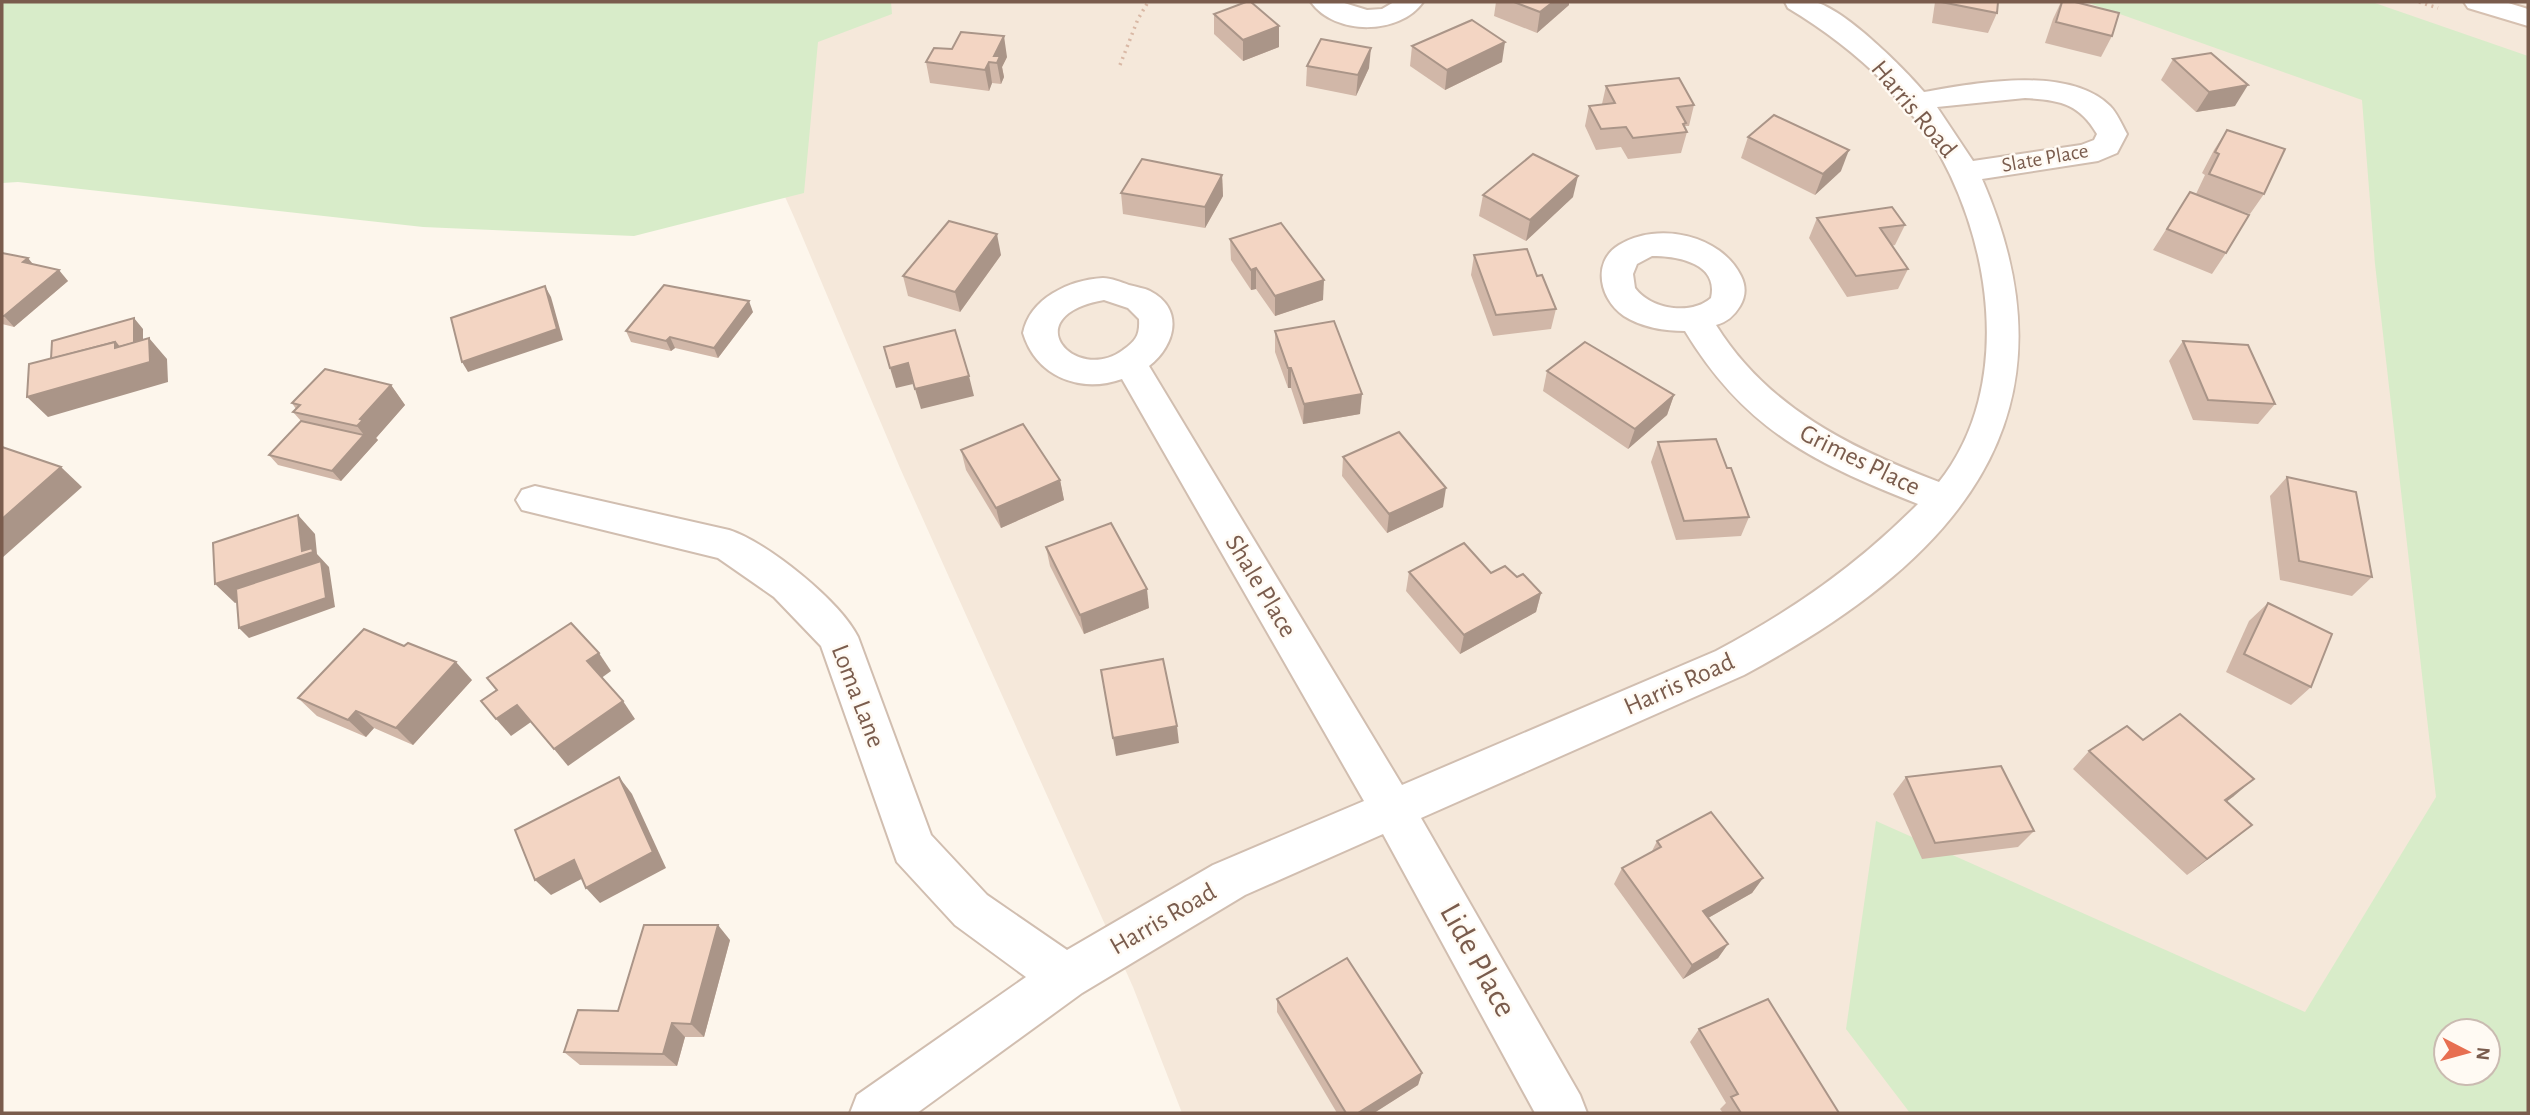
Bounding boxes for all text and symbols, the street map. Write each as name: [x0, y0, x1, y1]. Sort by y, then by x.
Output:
street label: Harris Road: [1866, 56, 1962, 162]
street label: Slate Place: [2000, 140, 2090, 176]
street label: Grimes Place: [1796, 420, 1924, 500]
street label: Shale Place: [1220, 530, 1302, 642]
street label: Loma Lane: [827, 641, 889, 751]
street label: Harris Road: [1620, 648, 1738, 720]
street label: Harris Road: [1106, 878, 1220, 960]
street label: Lide Place: [1434, 898, 1522, 1022]
north arrow: [2432, 1017, 2502, 1087]
text: N: [2472, 1046, 2493, 1061]

